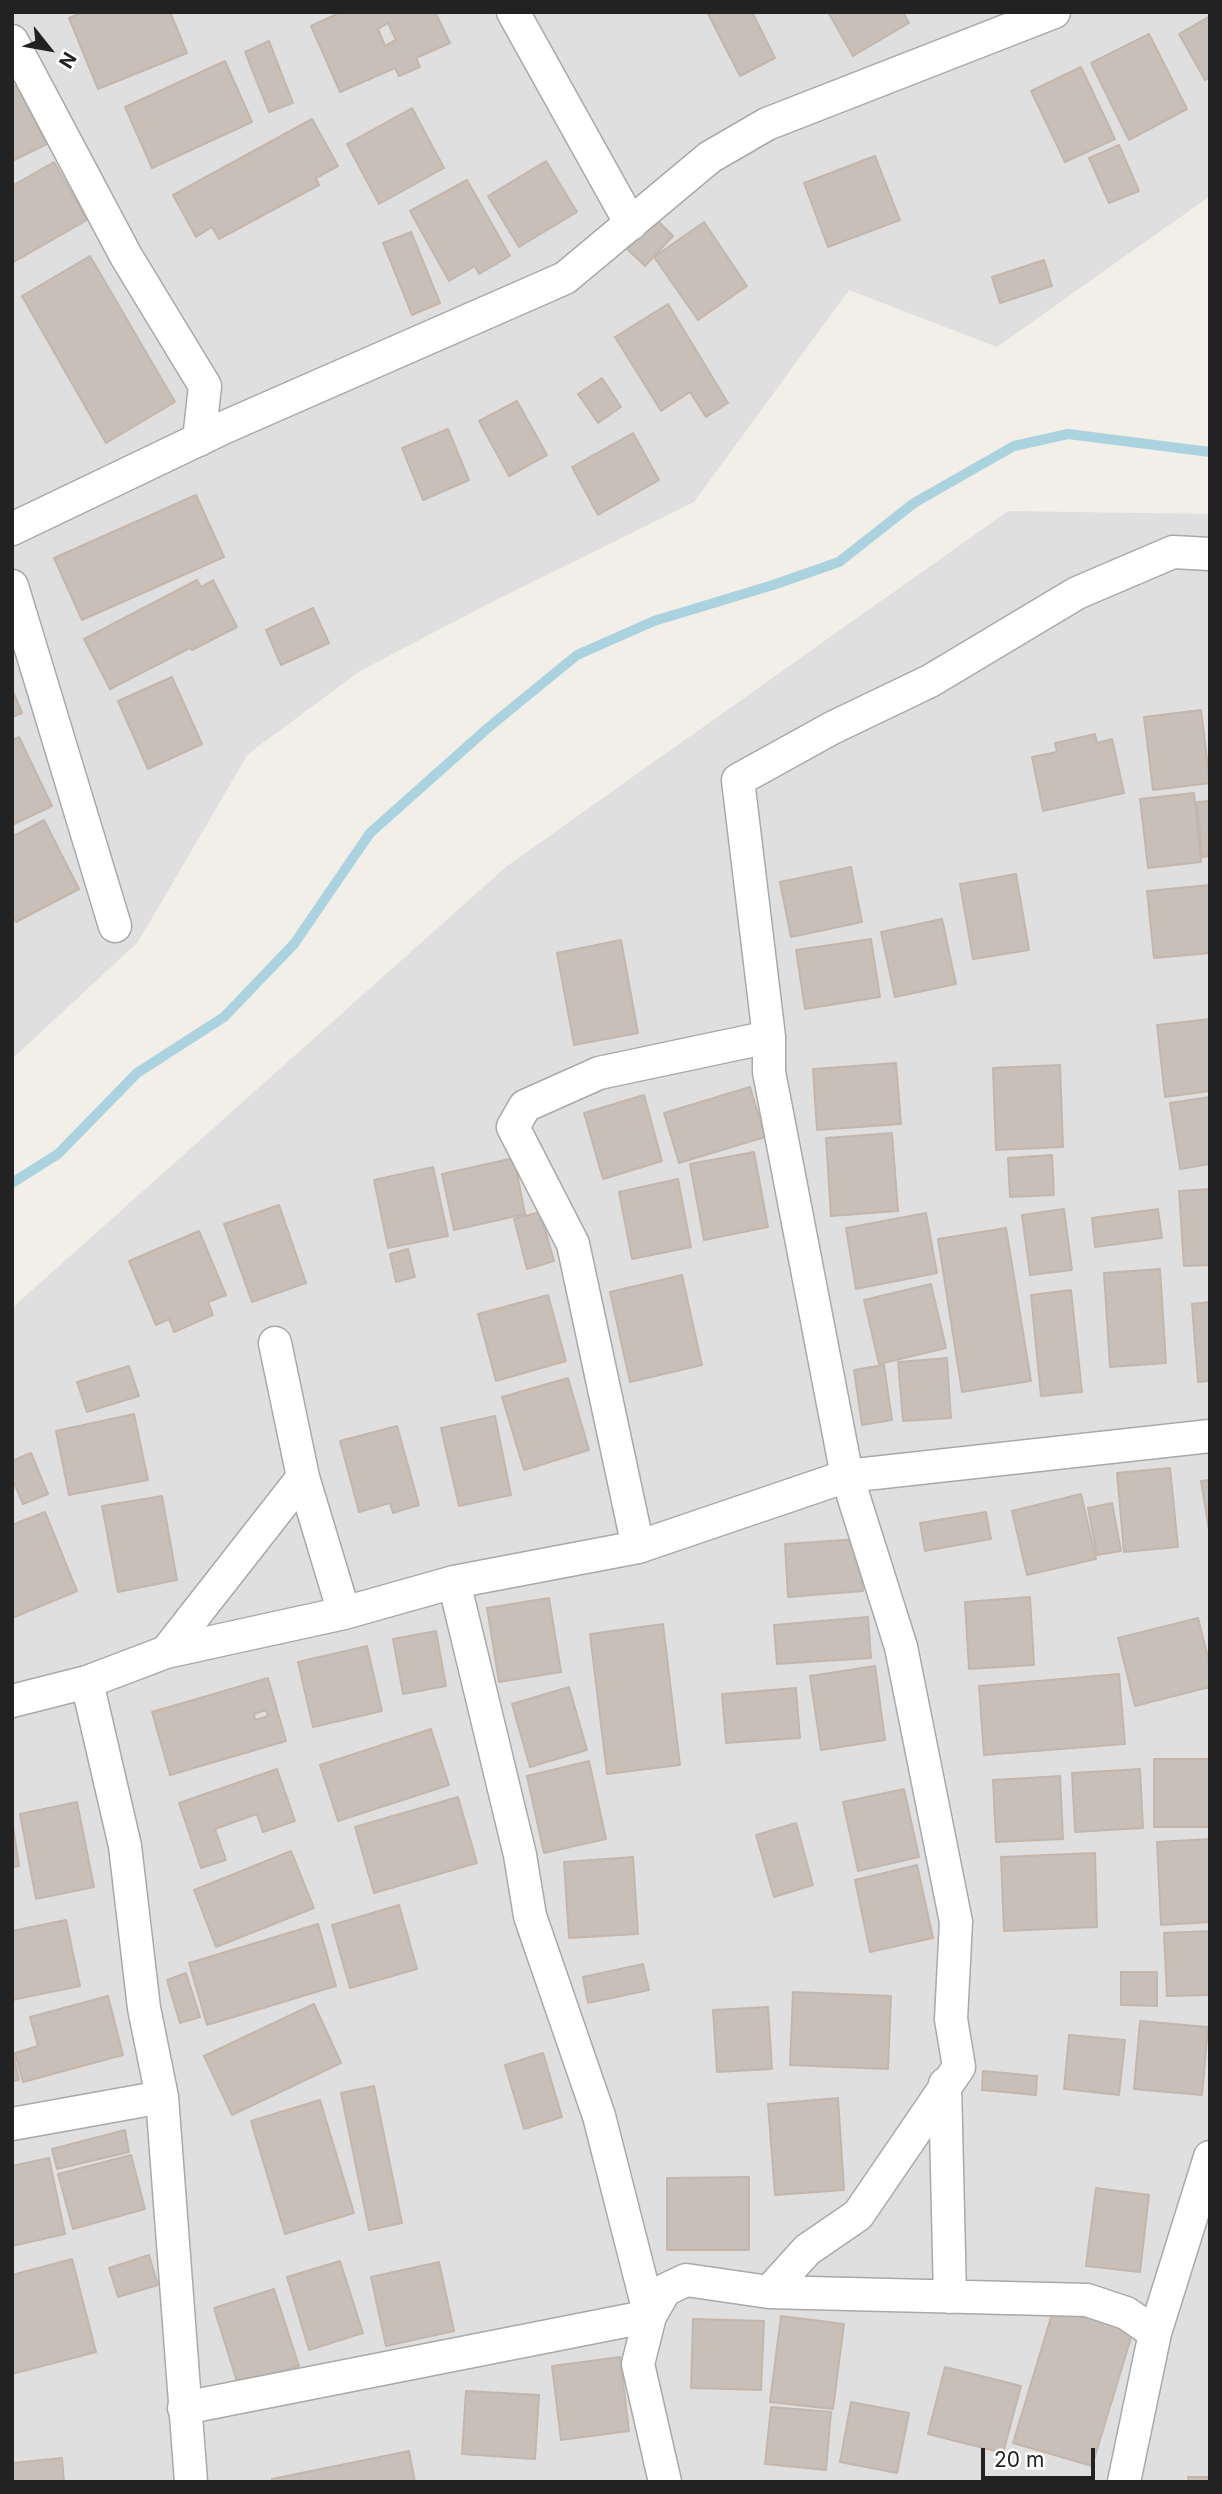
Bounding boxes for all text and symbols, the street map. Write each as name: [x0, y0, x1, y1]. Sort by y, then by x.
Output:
north arrow: [14, 14, 84, 84]
text: N: [54, 48, 81, 72]
scale bar: [984, 2434, 1098, 2478]
text: 20 m: [994, 2447, 1044, 2472]

